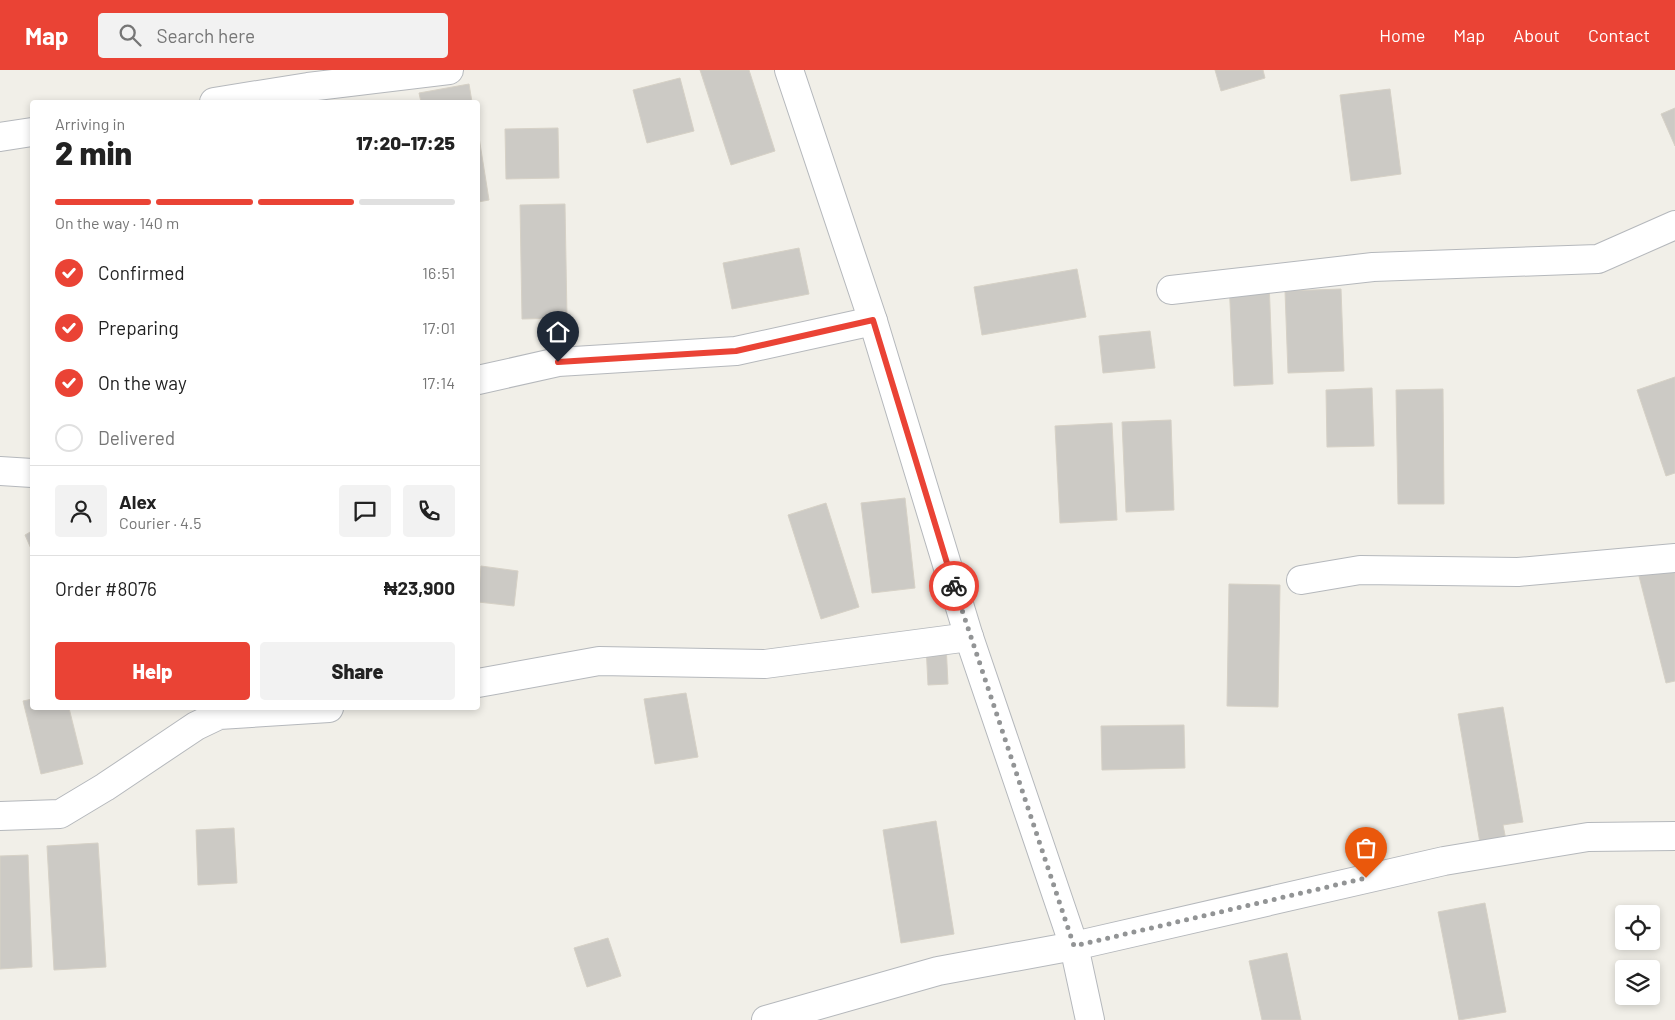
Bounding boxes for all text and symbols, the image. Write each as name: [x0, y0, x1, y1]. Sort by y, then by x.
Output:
search box: [98, 13, 448, 58]
text: Map: [25, 21, 68, 50]
icon: search: [116, 21, 144, 49]
text: Search here: [156, 24, 255, 47]
text: Home: [1379, 24, 1425, 46]
text: Map: [1453, 24, 1485, 46]
text: About: [1513, 24, 1560, 46]
text: Contact: [1588, 24, 1650, 46]
text: Arriving in: [55, 114, 125, 133]
text: 17:20–17:25: [356, 131, 455, 154]
text: 2 min: [55, 133, 132, 171]
text: On the way · 140 m: [55, 213, 179, 232]
icon: check: [55, 259, 83, 287]
text: Confirmed: [98, 261, 185, 284]
text: 16:51: [422, 263, 455, 282]
pin: [537, 311, 579, 362]
icon: check: [55, 314, 83, 342]
text: Preparing: [98, 316, 179, 339]
text: 17:01: [422, 318, 455, 337]
icon: home: [544, 318, 572, 346]
icon: check: [55, 369, 83, 397]
text: On the way: [98, 371, 187, 394]
text: 17:14: [422, 373, 455, 392]
text: Delivered: [98, 426, 175, 449]
button: person: [55, 485, 107, 537]
button: chat: [339, 485, 391, 537]
button: phone: [403, 485, 455, 537]
text: Alex: [119, 490, 157, 513]
text: Courier · 4.5: [119, 513, 202, 532]
courier: [929, 561, 979, 611]
icon: bike: [940, 572, 968, 600]
text: ₦23,900: [384, 576, 455, 599]
text: Order #8076: [55, 577, 157, 600]
button: Help: [55, 642, 250, 700]
button: Share: [260, 642, 455, 700]
pin: [1345, 827, 1387, 878]
icon: bag: [1352, 834, 1380, 862]
map controls: [1615, 905, 1660, 1005]
button: locate: [1615, 905, 1660, 950]
button: layers: [1615, 960, 1660, 1005]

